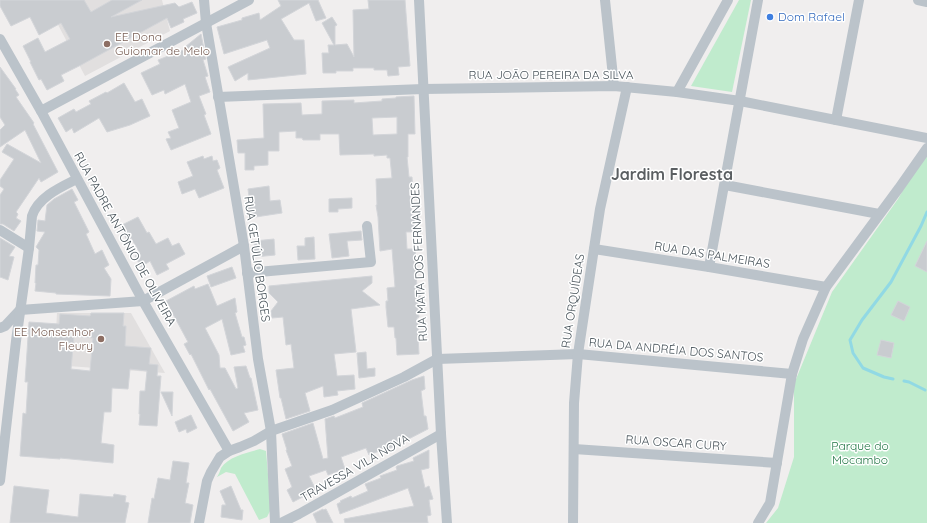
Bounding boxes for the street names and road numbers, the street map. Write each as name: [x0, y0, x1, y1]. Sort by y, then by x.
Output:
street label: RUA JOÃO PEREIRA DA SILVA: [468, 67, 634, 82]
street label: RUA PADRE ANTÔNIO DE OLIVEIRA: [71, 149, 180, 329]
street label: RUA MATA DOS FERNANDES: [407, 182, 430, 342]
street label: RUA GETÚLIO BORGES: [241, 195, 274, 323]
street label: RUA DAS PALMEIRAS: [653, 238, 771, 271]
street label: RUA ORQUÍDEAS: [558, 252, 587, 349]
street label: RUA DA ANDRÉIA DOS SANTOS: [588, 334, 764, 365]
street label: TRAVESSA VILA NOVA: [298, 430, 412, 505]
street label: RUA OSCAR CURY: [625, 431, 727, 454]

